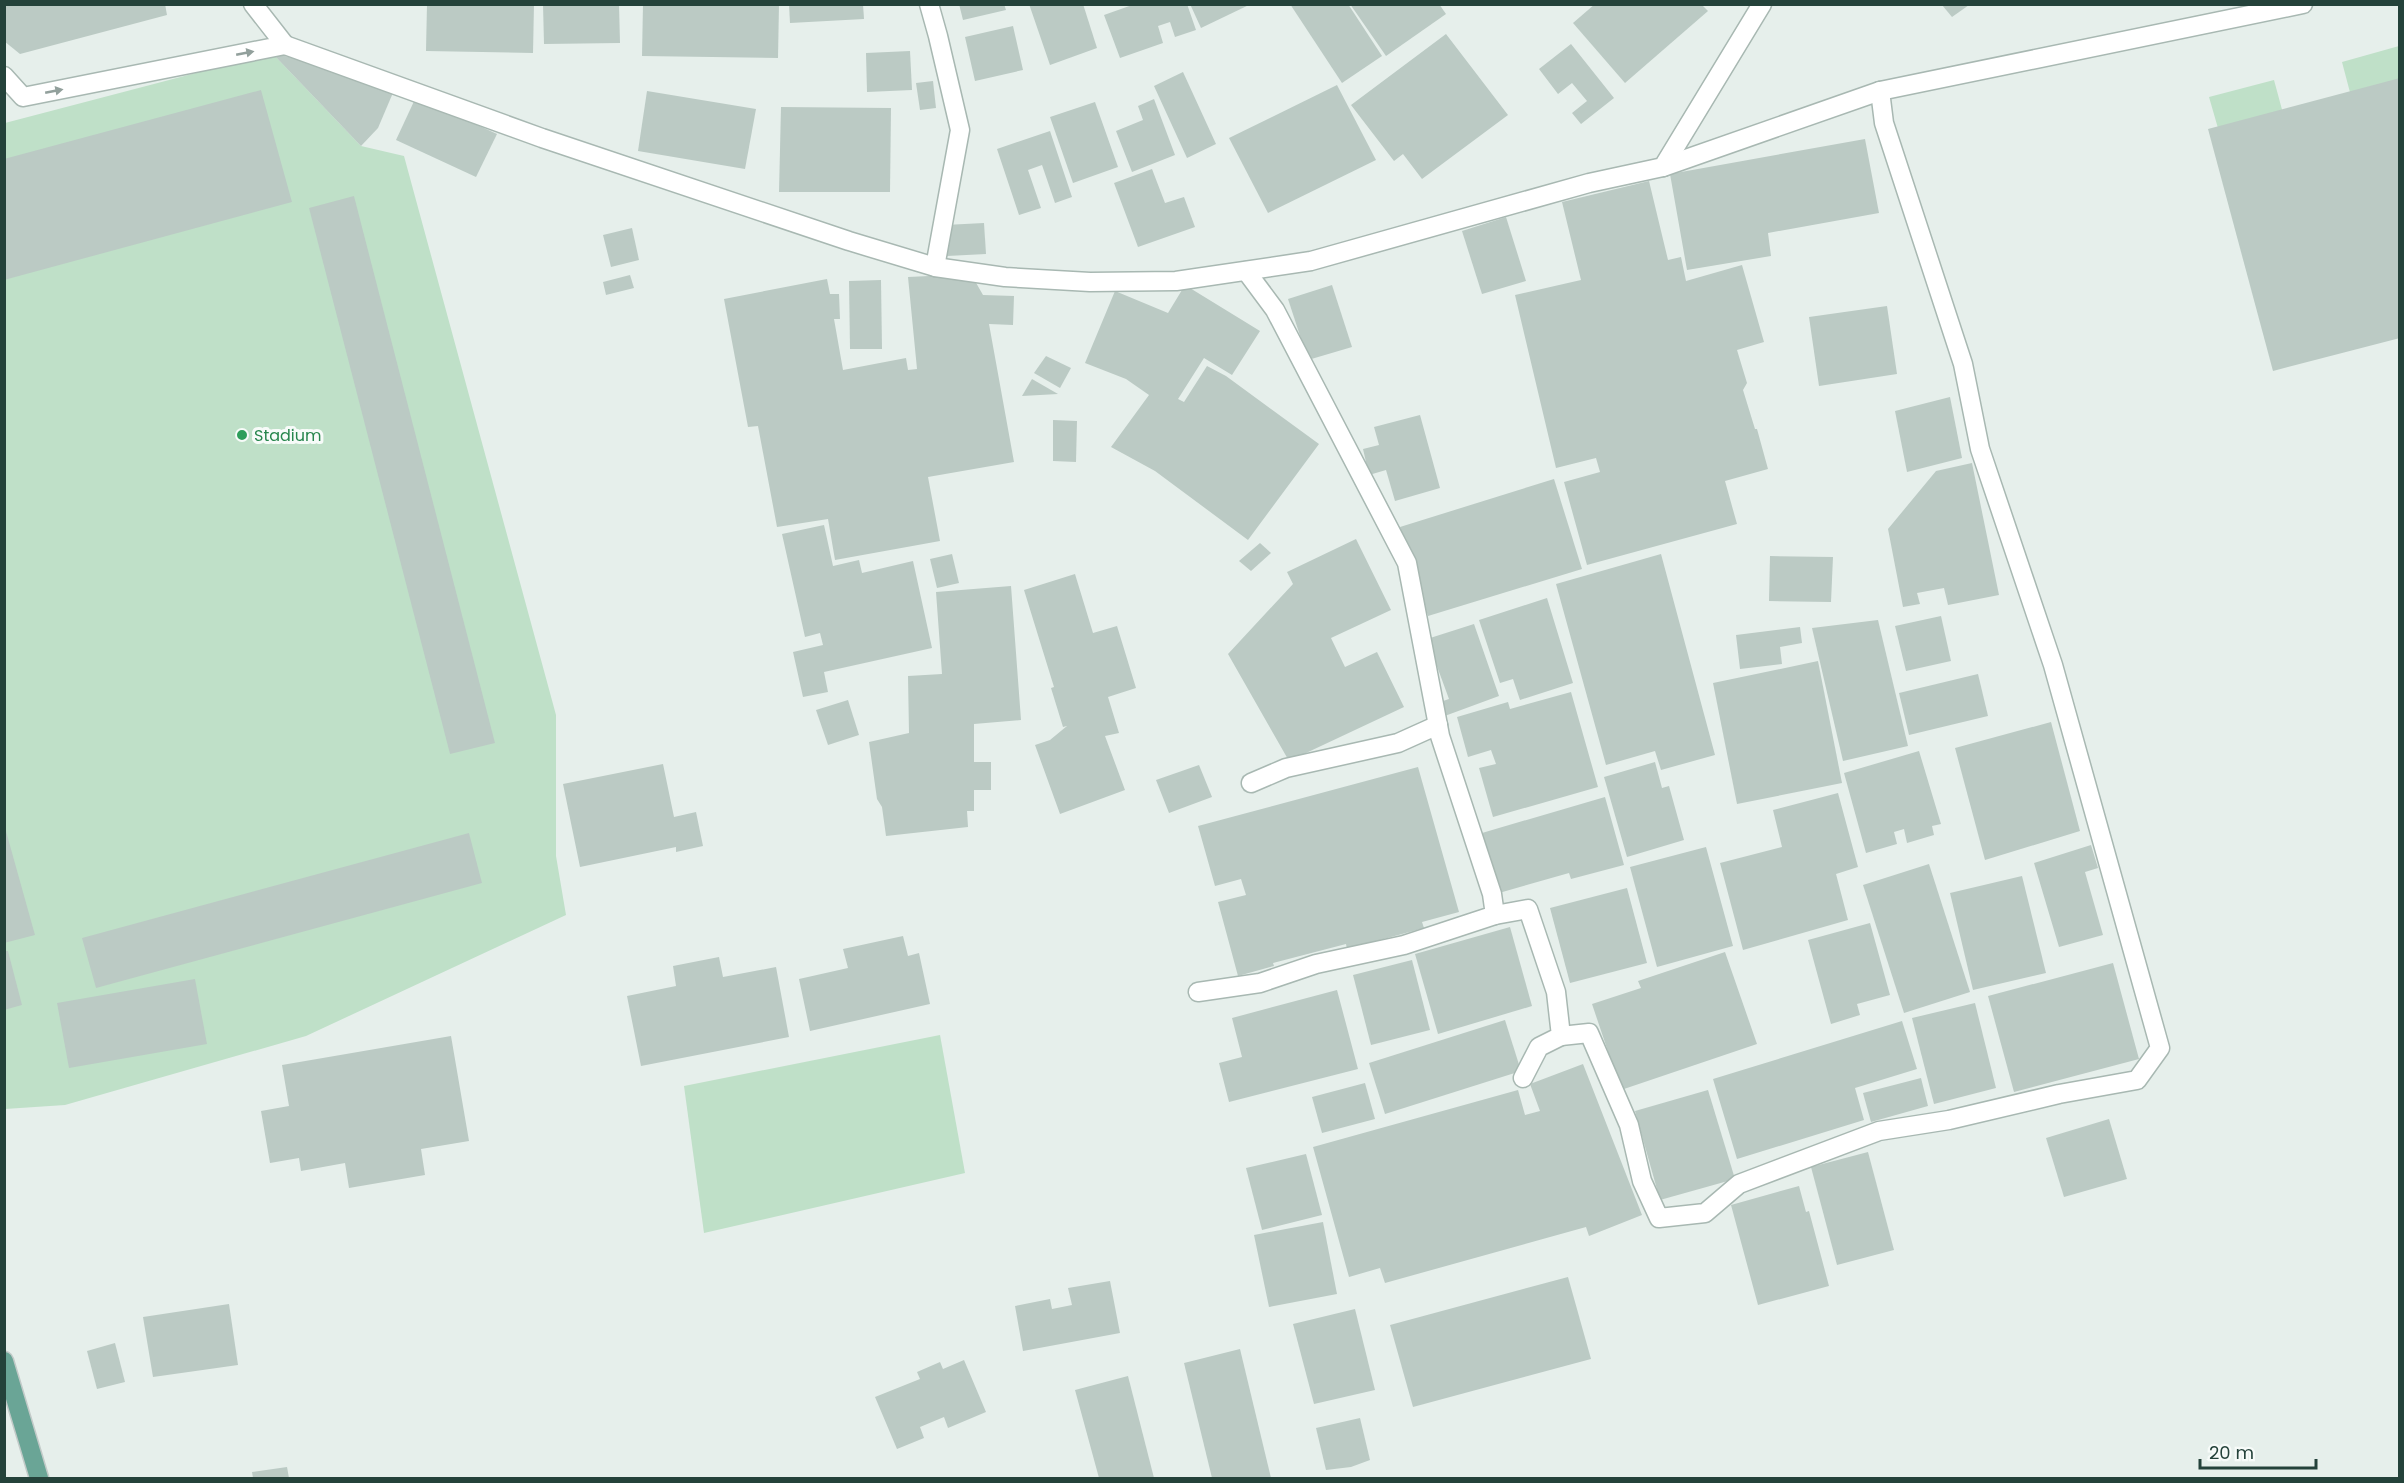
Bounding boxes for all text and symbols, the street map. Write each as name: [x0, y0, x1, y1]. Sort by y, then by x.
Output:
one-way arrow: [236, 48, 255, 57]
one-way arrow: [44, 86, 63, 95]
place label: Stadium: [254, 424, 322, 447]
marker: Stadium: [235, 428, 249, 442]
scale bar: [2200, 1432, 2316, 1470]
text: 20 m: [2209, 1440, 2254, 1465]

